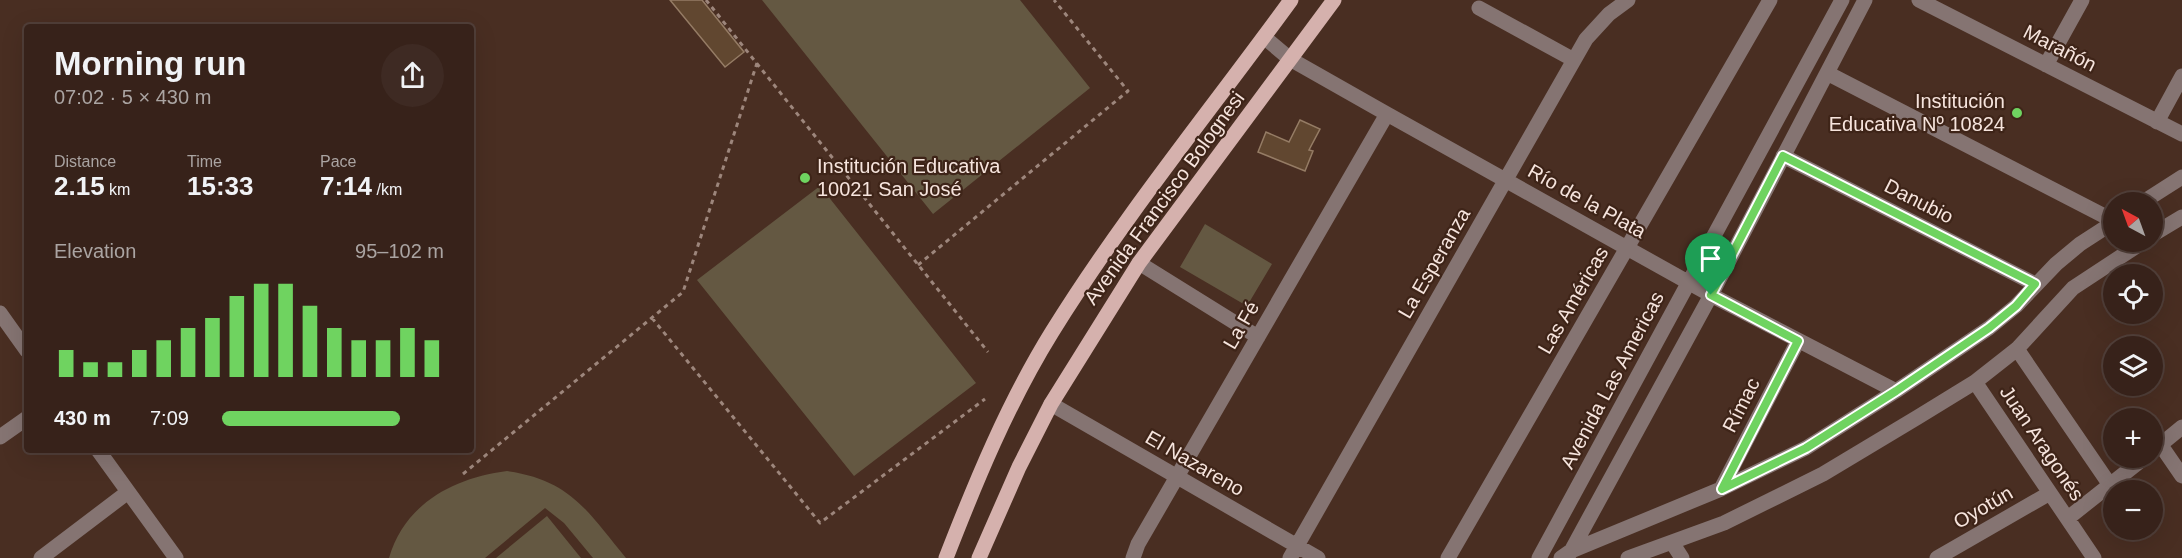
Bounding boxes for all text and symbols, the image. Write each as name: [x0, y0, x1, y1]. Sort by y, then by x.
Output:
street label: Marañón: [2020, 20, 2100, 76]
button: share: [381, 44, 444, 107]
text: Morning run: [54, 45, 246, 82]
text: 07:02 · 5 × 430 m: [54, 86, 211, 108]
street label: Avenida Francisco Bolognesi: [1079, 87, 1249, 309]
place label: Institución Educativa Nº 10824: [1829, 90, 2005, 135]
marker: Institución Educativa Nº 10824: [2010, 106, 2024, 120]
text: Distance: [54, 153, 116, 170]
text: Time: [187, 153, 222, 170]
text: Pace: [320, 153, 356, 170]
place label: Institución Educativa 10021 San José: [817, 155, 1001, 200]
street label: Río de la Plata: [1524, 160, 1650, 243]
text: 2.15: [54, 171, 105, 201]
text: 15:33: [187, 171, 254, 201]
text: 7:14: [320, 171, 372, 201]
marker: Institución Educativa 10021 San José: [798, 171, 812, 185]
street label: Danubio: [1881, 174, 1957, 228]
text: km: [105, 181, 130, 198]
text: /km: [372, 181, 402, 198]
north arrow: [2103, 192, 2163, 252]
map controls: [2103, 192, 2163, 540]
street label: La Esperanza: [1394, 203, 1475, 322]
pin: [1685, 233, 1736, 295]
text: Elevation: [54, 240, 136, 262]
text: 95–102 m: [355, 240, 444, 262]
icon: arrive: [1694, 242, 1727, 275]
street label: Las Américas: [1533, 243, 1613, 357]
button: locate: [2103, 264, 2163, 324]
street label: Avenida Las Americas: [1556, 288, 1668, 472]
street label: La Fé: [1219, 297, 1263, 353]
button: layers: [2103, 336, 2163, 396]
street label: Rímac: [1718, 374, 1764, 436]
street label: Juan Aragonés: [1996, 382, 2088, 504]
text: 430 m: [54, 407, 111, 429]
text: 7:09: [150, 407, 189, 429]
button: +: [2103, 408, 2163, 468]
street label: El Nazareno: [1142, 426, 1248, 500]
button: −: [2103, 480, 2163, 540]
street label: Oyotún: [1950, 481, 2016, 533]

